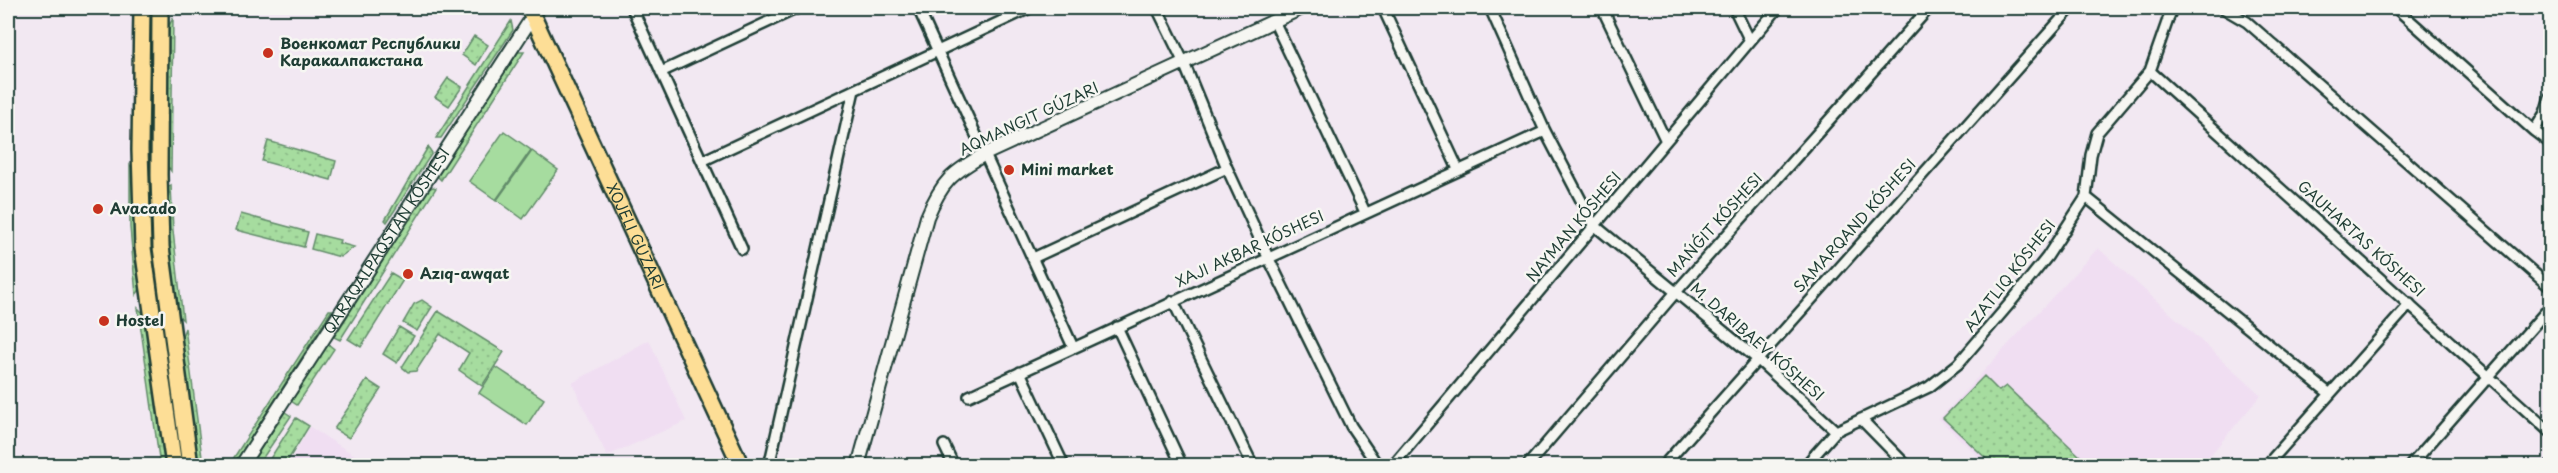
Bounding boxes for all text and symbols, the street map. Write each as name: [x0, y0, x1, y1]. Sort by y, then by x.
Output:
place label: Военкомат Республики Каракалпакстана: [280, 31, 461, 71]
marker: Военкомат Республики Каракалпакстана: [261, 46, 275, 60]
street label: AQMANGIT GÚZARI: [955, 75, 1102, 160]
street label: QARAQALPAQSTAN KÓSHESI: [317, 143, 455, 338]
street label: SAMARQAND KÓSHESI: [1787, 153, 1921, 297]
place label: Mini market: [1021, 157, 1114, 180]
marker: Mini market: [1002, 163, 1016, 177]
street label: NAYMAN KÓSHESI: [1520, 166, 1626, 286]
street label: MAŃǴIT KÓSHESI: [1661, 167, 1767, 281]
street label: GAUHARTAS KÓSHESI: [2293, 174, 2431, 302]
street label: XOJELI GÚZARI: [602, 179, 671, 293]
place label: Avacado: [110, 196, 177, 219]
marker: Avacado: [91, 202, 105, 216]
street label: XAJI AKBAR KÓSHESI: [1171, 203, 1327, 292]
street label: AZATLIQ KÓSHESI: [1958, 214, 2060, 336]
place label: Azıq-awqat: [420, 261, 510, 284]
marker: Azıq-awqat: [401, 267, 415, 281]
street label: M. DARIBAEV KÓSHESI: [1686, 276, 1830, 406]
place label: Hostel: [116, 308, 164, 331]
marker: Hostel: [97, 314, 111, 328]

